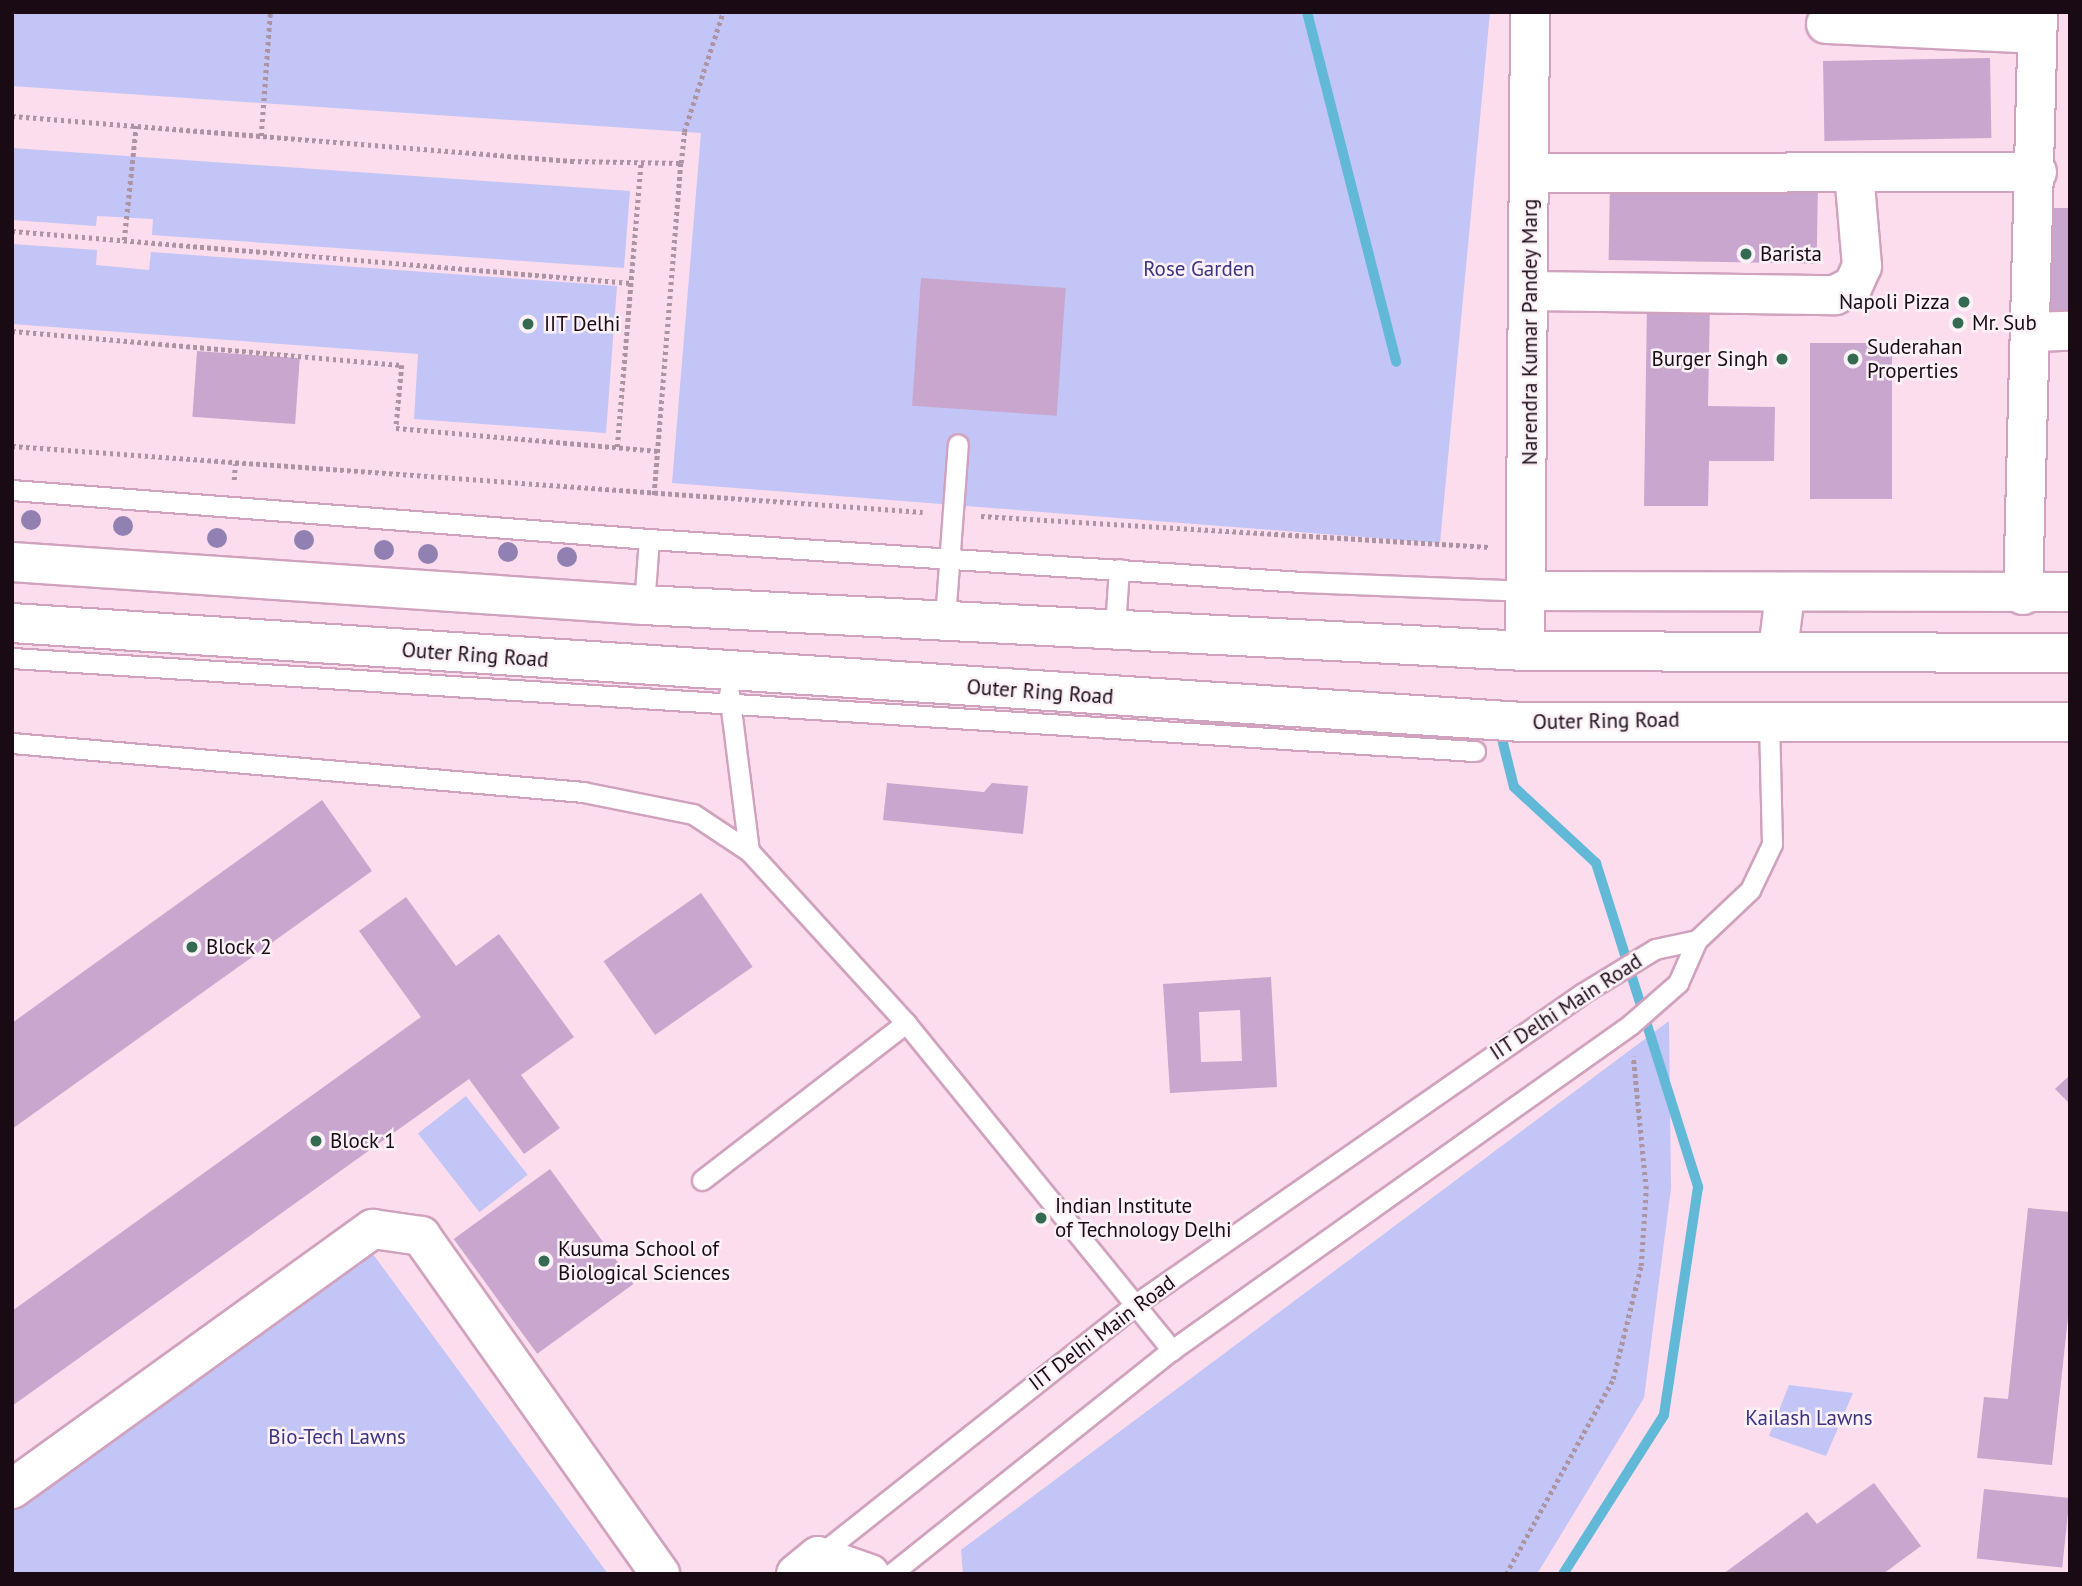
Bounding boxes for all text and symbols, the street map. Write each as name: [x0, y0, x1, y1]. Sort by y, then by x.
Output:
street label: Narendra Kumar Pandey Marg: [1517, 198, 1543, 466]
place label: Barista: [1760, 241, 1822, 267]
marker: Barista: [1738, 246, 1754, 262]
park label: Rose Garden: [1143, 256, 1255, 282]
place label: Napoli Pizza: [1839, 289, 1950, 315]
marker: Napoli Pizza: [1956, 294, 1972, 310]
place label: Mr. Sub: [1972, 310, 2038, 336]
place label: IIT Delhi: [544, 311, 621, 337]
marker: IIT Delhi: [518, 314, 538, 334]
marker: Mr. Sub: [1950, 315, 1966, 331]
place label: Suderahan Properties: [1867, 334, 1962, 384]
place label: Burger Singh: [1652, 346, 1768, 372]
marker: Burger Singh: [1774, 351, 1790, 367]
marker: Suderahan Properties: [1845, 351, 1861, 367]
street label: Outer Ring Road: [401, 637, 549, 673]
street label: Outer Ring Road: [966, 674, 1114, 710]
street label: Outer Ring Road: [1532, 707, 1680, 735]
place label: Block 2: [206, 934, 272, 960]
marker: Block 2: [184, 939, 200, 955]
street label: IIT Delhi Main Road: [1485, 948, 1647, 1066]
place label: Block 1: [330, 1128, 396, 1154]
marker: Block 1: [308, 1133, 324, 1149]
place label: Indian Institute of Technology Delhi: [1055, 1193, 1233, 1243]
marker: Indian Institute of Technology Delhi: [1033, 1210, 1049, 1226]
place label: Kusuma School of Biological Sciences: [558, 1236, 730, 1286]
marker: Kusuma School of Biological Sciences: [536, 1253, 552, 1269]
street label: IIT Delhi Main Road: [1024, 1270, 1180, 1396]
park label: Kailash Lawns: [1745, 1405, 1873, 1431]
park label: Bio-Tech Lawns: [268, 1424, 406, 1450]

